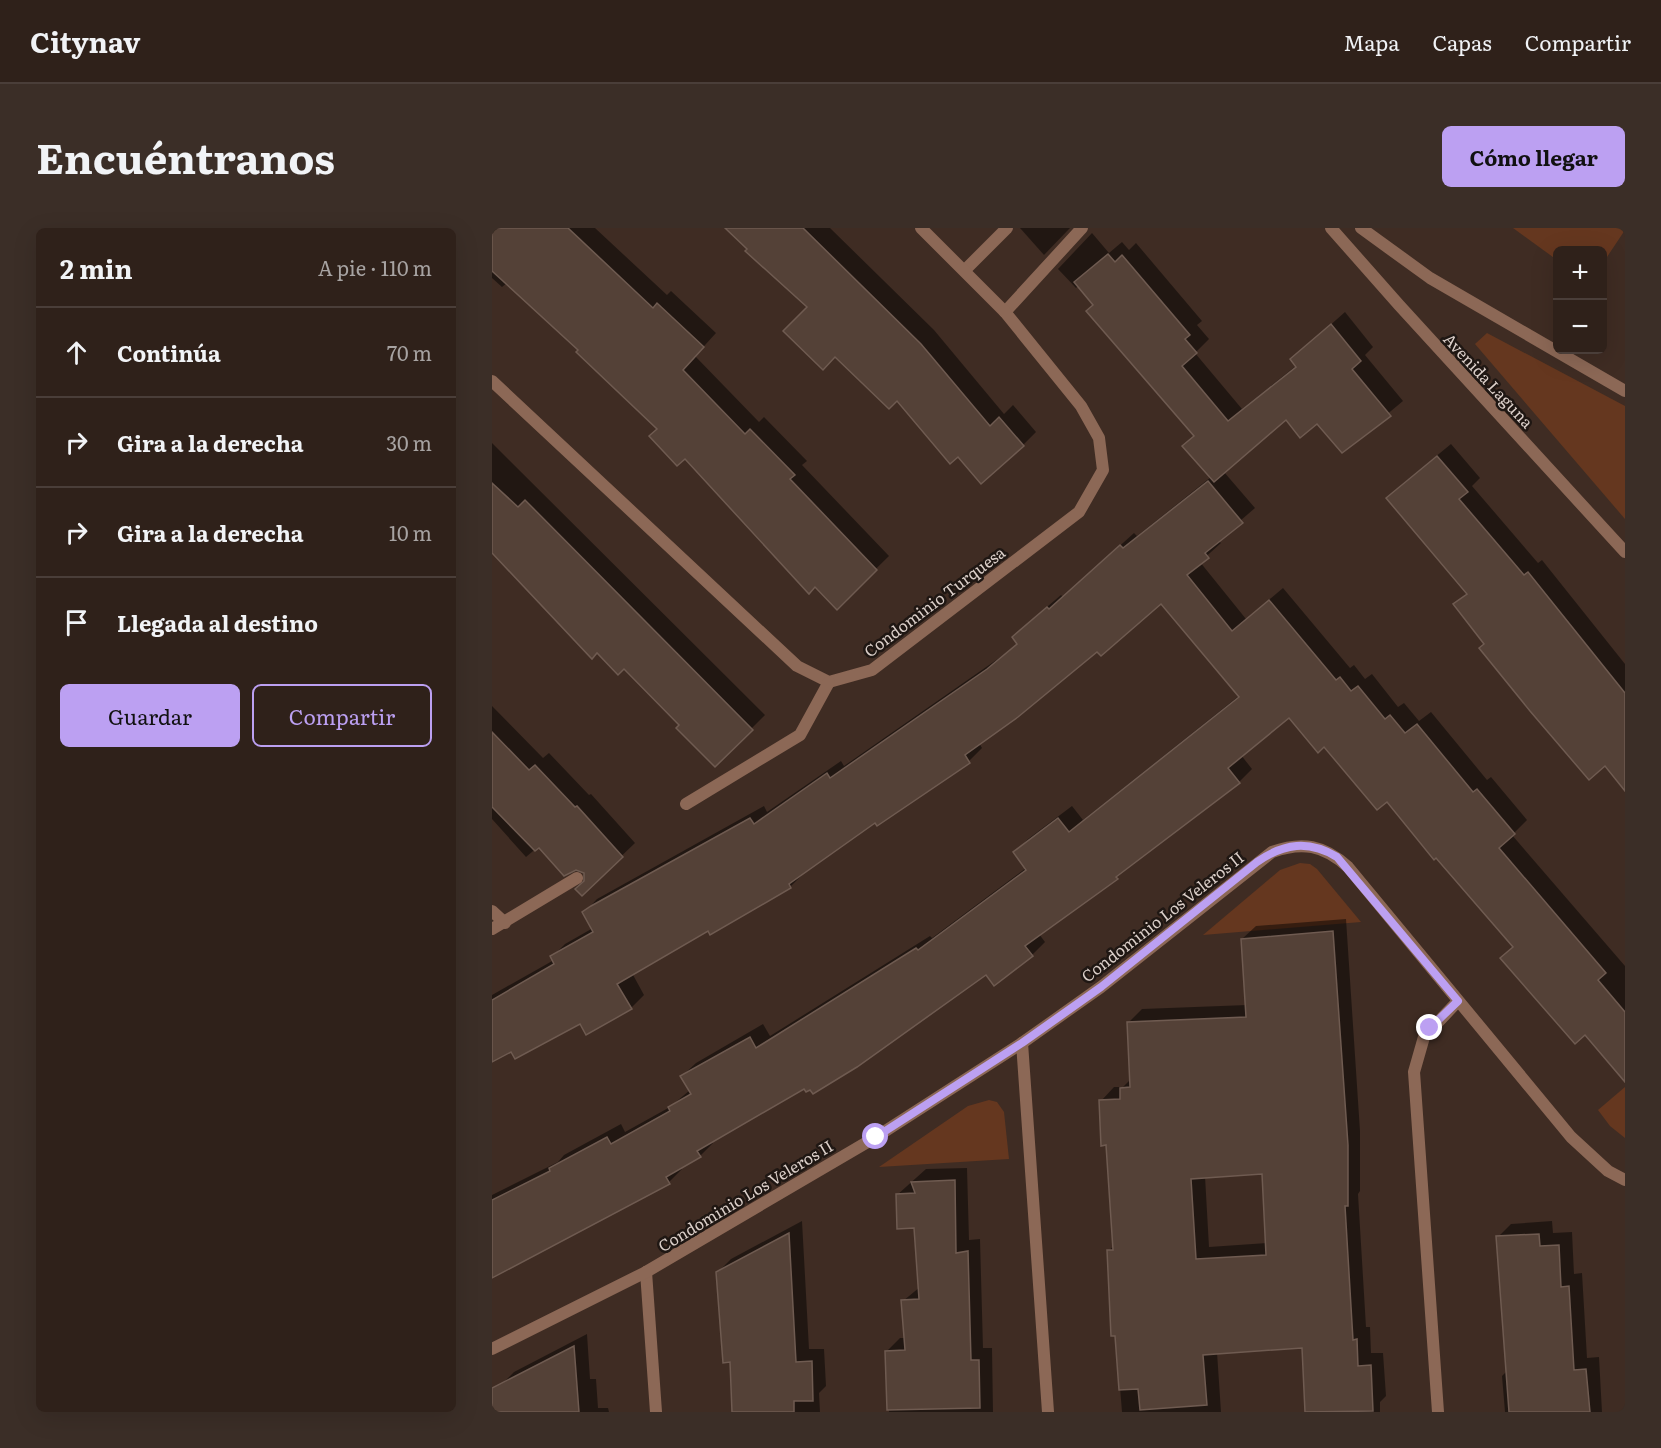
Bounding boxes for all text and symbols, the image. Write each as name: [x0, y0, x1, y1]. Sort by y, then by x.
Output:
text: Citynav: [30, 20, 140, 62]
text: Mapa: [1343, 26, 1400, 57]
text: Capas: [1433, 26, 1492, 57]
text: Compartir: [1525, 26, 1631, 57]
text: Encuéntranos: [36, 125, 335, 187]
button: Cómo llegar: [1442, 126, 1625, 187]
map controls: [1553, 246, 1607, 354]
button: +: [1553, 246, 1607, 300]
text: 2 min: [60, 248, 133, 287]
text: A pie · 110 m: [318, 252, 432, 282]
button: −: [1553, 300, 1607, 354]
street label: Avenida Laguna: [1439, 327, 1540, 433]
icon: ahead: [60, 336, 93, 369]
text: Continúa: [117, 336, 221, 369]
text: 70 m: [387, 337, 432, 367]
icon: right: [60, 426, 93, 459]
text: Gira a la derecha: [117, 426, 304, 459]
text: 30 m: [386, 427, 432, 457]
icon: right: [60, 516, 93, 549]
text: Gira a la derecha: [117, 516, 304, 549]
text: 10 m: [389, 517, 432, 547]
street label: Condominio Turquesa: [858, 540, 1010, 662]
icon: arrive: [60, 606, 93, 639]
text: Llegada al destino: [117, 606, 318, 639]
button: Guardar: [60, 684, 240, 747]
button: Compartir: [252, 684, 432, 747]
street label: Condominio Los Veleros II: [1076, 845, 1248, 987]
route end: [1416, 1014, 1442, 1040]
route start: [862, 1123, 888, 1149]
street label: Condominio Los Veleros II: [653, 1133, 837, 1257]

